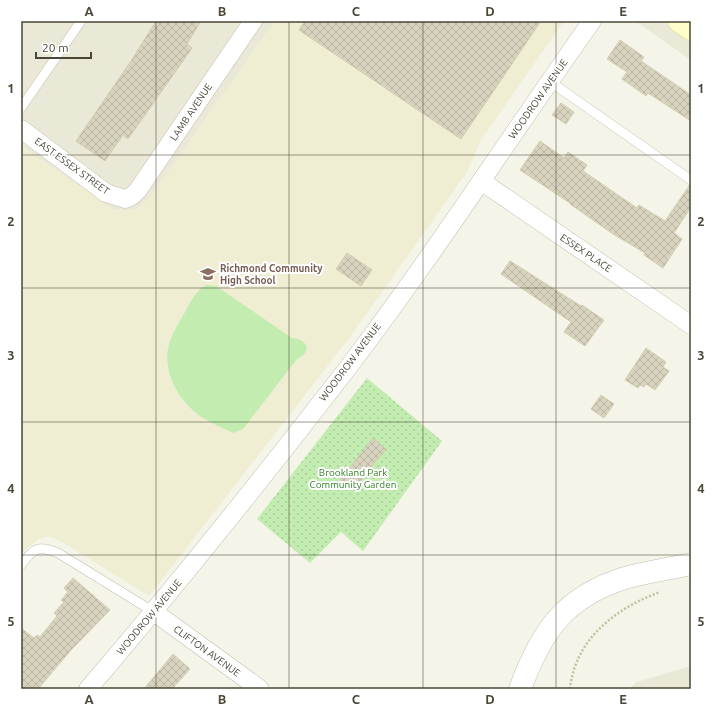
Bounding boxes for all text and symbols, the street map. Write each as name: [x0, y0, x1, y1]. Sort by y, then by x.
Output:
text: A: [84, 4, 94, 18]
text: B: [218, 4, 227, 18]
text: C: [352, 4, 361, 18]
text: D: [485, 4, 495, 18]
text: E: [619, 4, 627, 18]
scale bar: [36, 34, 91, 60]
text: 20 m: [42, 41, 69, 54]
street label: WOODROW AVENUE: [506, 57, 570, 141]
text: 1: [7, 81, 15, 95]
street label: LAMB AVENUE: [168, 81, 214, 143]
text: 1: [697, 81, 705, 95]
street label: EAST ESSEX STREET: [33, 135, 112, 197]
text: 2: [7, 214, 15, 228]
text: 2: [697, 214, 705, 228]
street label: ESSEX PLACE: [558, 232, 614, 274]
place label: Richmond Community High School: [220, 263, 323, 286]
school or university icon: Richmond Community High School: [199, 265, 217, 283]
street label: WOODROW AVENUE: [317, 321, 383, 403]
text: 3: [7, 348, 15, 362]
text: 3: [697, 348, 705, 362]
park label: Brookland Park Community Garden: [310, 467, 396, 490]
text: 4: [7, 481, 15, 495]
text: 4: [697, 481, 705, 495]
street label: WOODROW AVENUE: [114, 577, 184, 657]
text: 5: [7, 614, 15, 628]
text: 5: [697, 614, 705, 628]
street label: CLIFTON AVENUE: [172, 623, 243, 679]
text: A: [84, 692, 94, 706]
text: B: [218, 692, 227, 706]
text: C: [352, 692, 361, 706]
text: D: [485, 692, 495, 706]
text: E: [619, 692, 627, 706]

